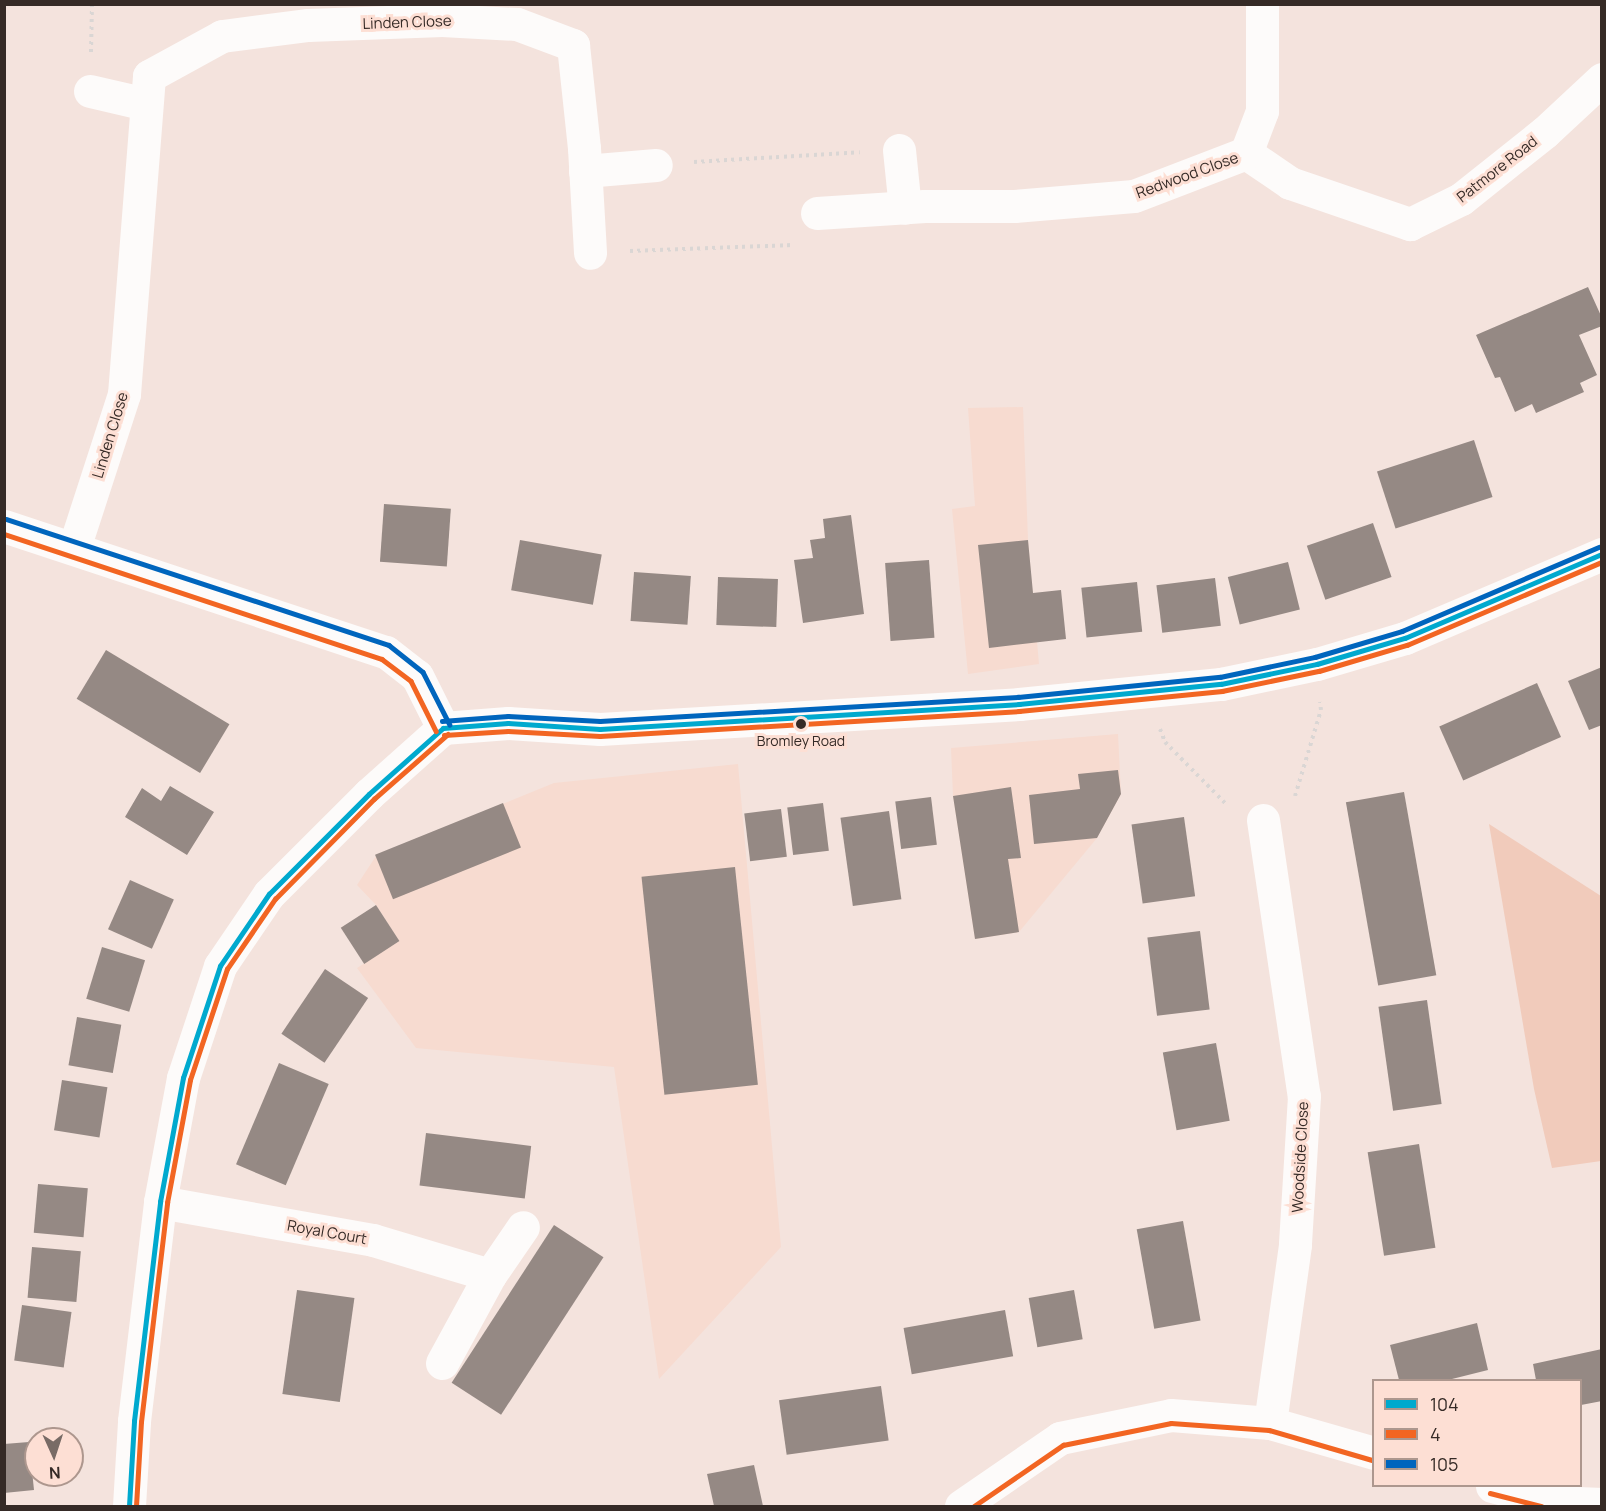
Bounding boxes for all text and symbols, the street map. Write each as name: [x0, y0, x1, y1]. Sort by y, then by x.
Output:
street label: Linden Close: [362, 11, 452, 33]
street label: Patmore Road: [1453, 132, 1541, 206]
street label: Redwood Close: [1133, 148, 1241, 202]
street label: Linden Close: [88, 390, 132, 480]
marker: Bromley Road: [795, 718, 807, 730]
place label: Bromley Road: [757, 733, 845, 749]
street label: Woodside Close: [1288, 1101, 1312, 1213]
street label: Royal Court: [286, 1216, 368, 1248]
legend: [1372, 1379, 1582, 1487]
text: 104: [1430, 1392, 1459, 1416]
text: 4: [1430, 1422, 1441, 1446]
north arrow: [24, 1427, 84, 1487]
text: 105: [1430, 1452, 1458, 1476]
text: N: [49, 1462, 61, 1484]

